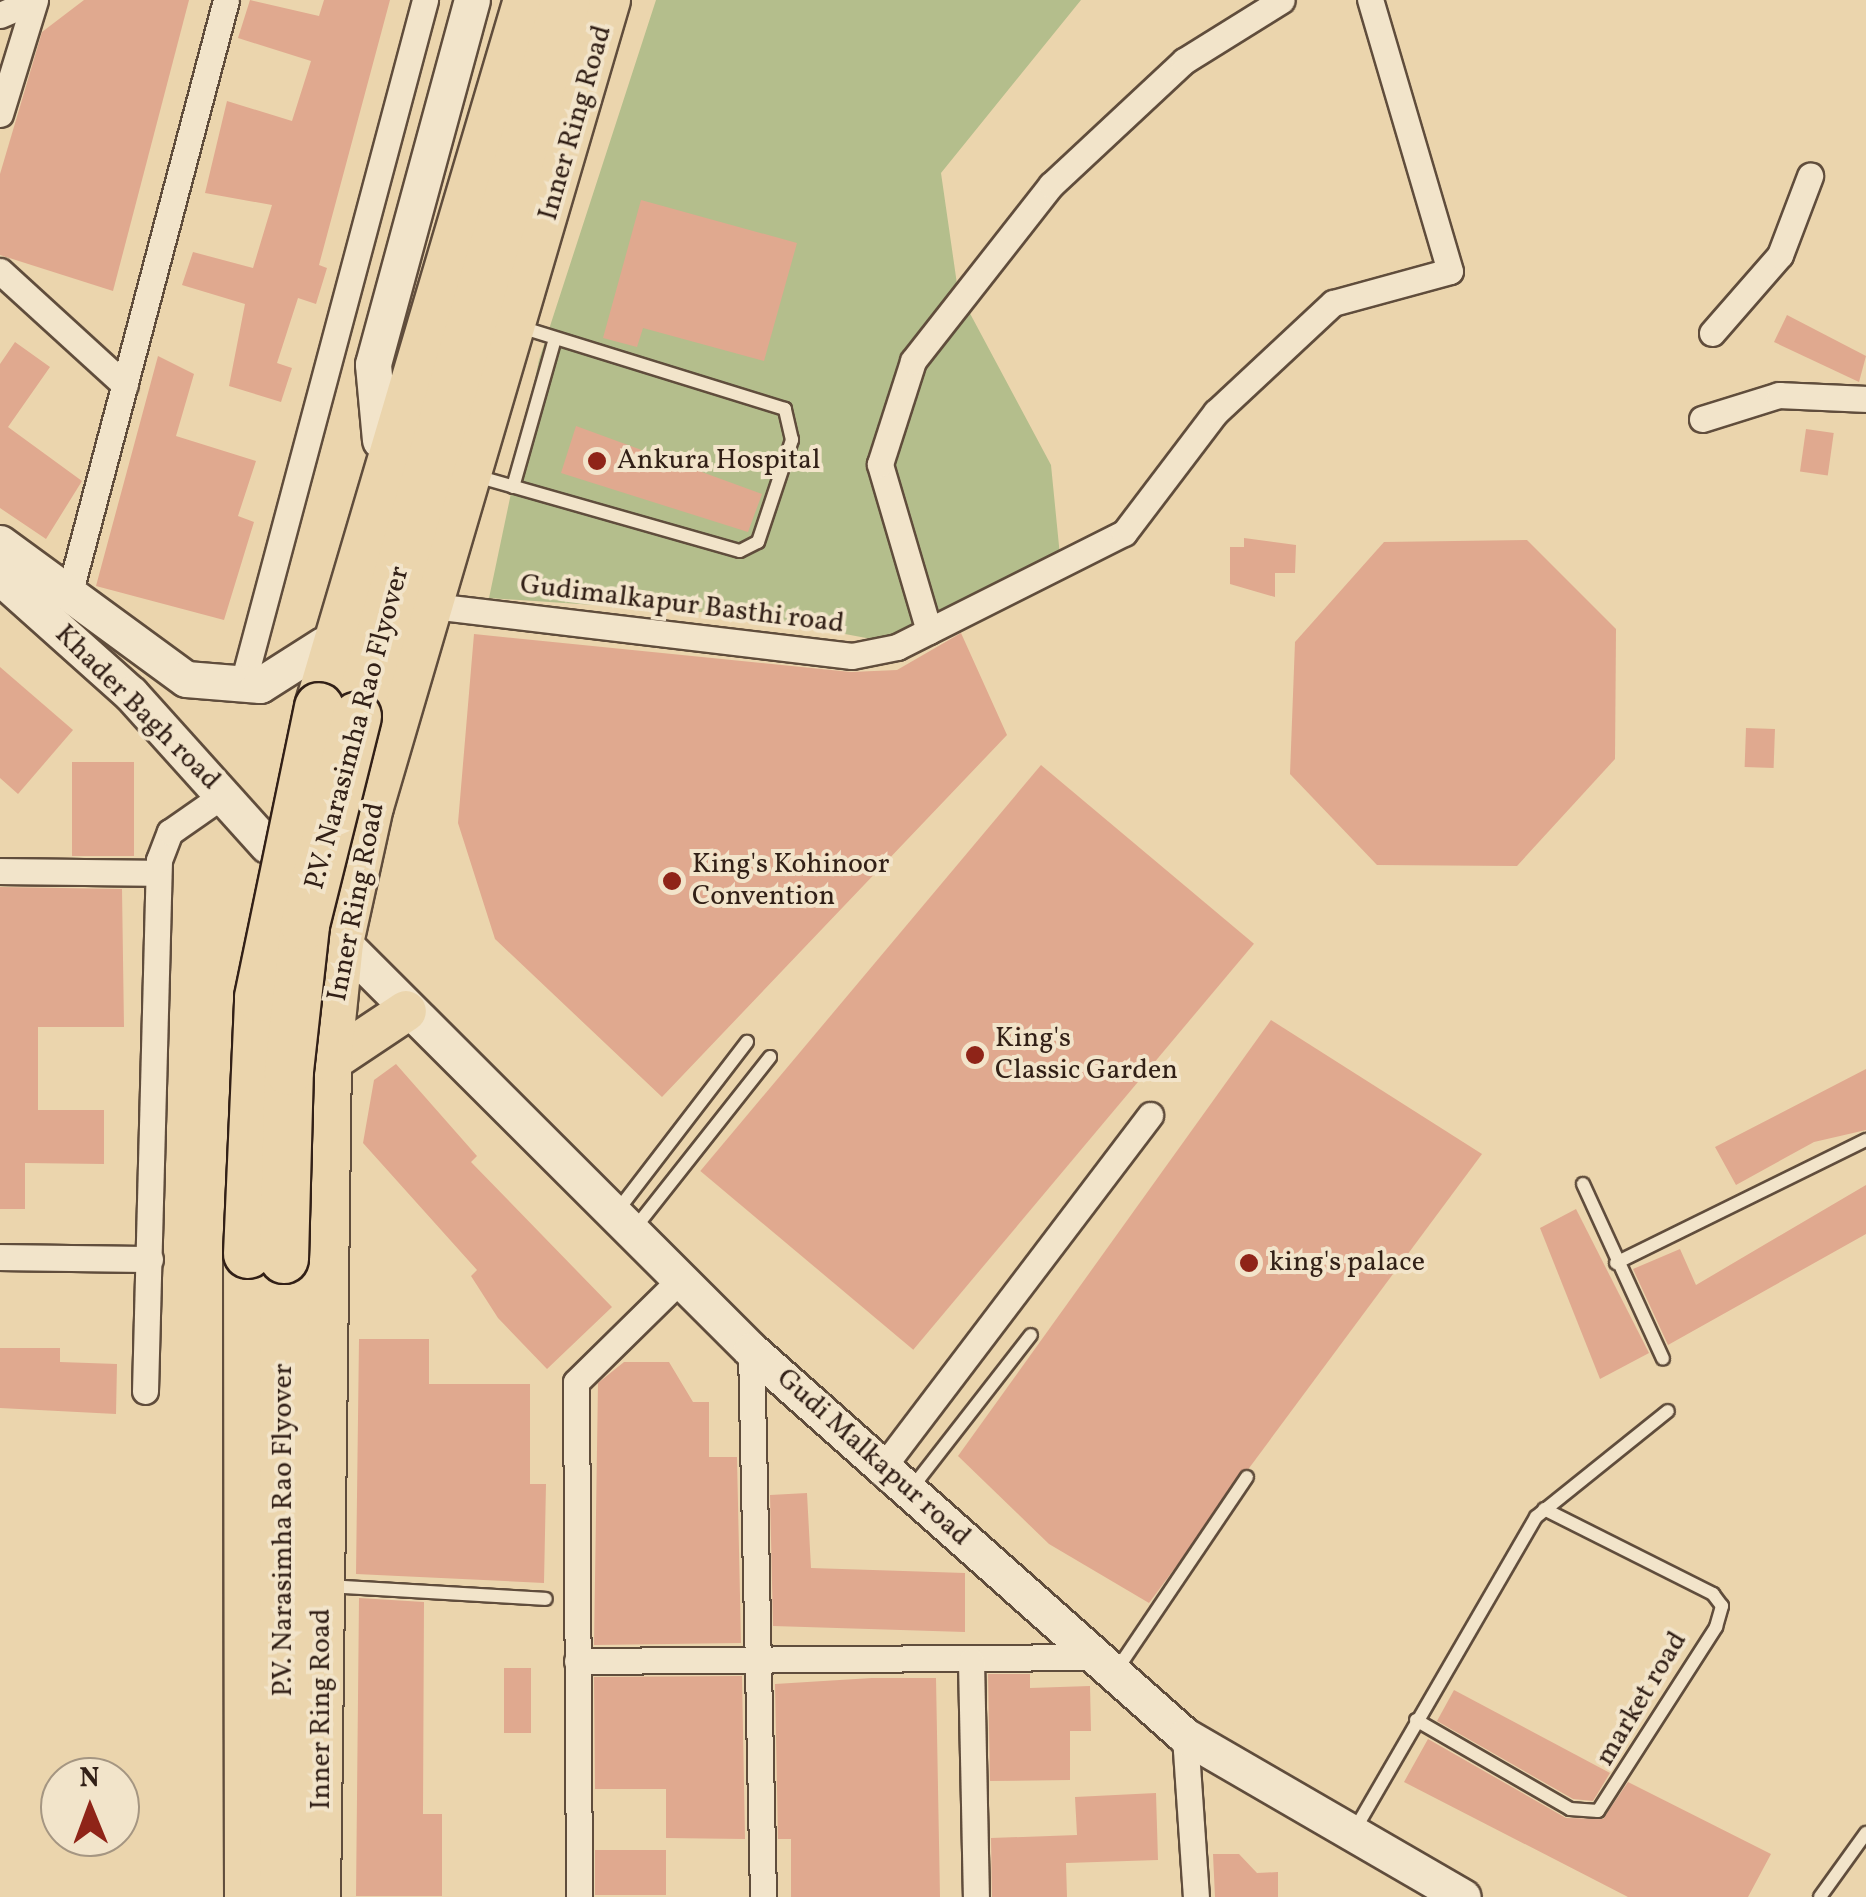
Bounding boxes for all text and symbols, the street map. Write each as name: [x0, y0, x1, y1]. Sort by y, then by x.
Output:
street label: Inner Ring Road: [532, 22, 620, 224]
place label: Ankura Hospital: [617, 444, 820, 478]
marker: Ankura Hospital: [586, 450, 608, 472]
street label: P.V. Narasimha Rao Flyover: [299, 563, 417, 893]
street label: Gudimalkapur Basthi road: [518, 568, 846, 642]
street label: Khader Bagh road: [47, 618, 227, 798]
street label: Inner Ring Road: [321, 800, 393, 1004]
place label: King's Kohinoor Convention: [692, 848, 889, 914]
marker: King's Kohinoor Convention: [661, 870, 683, 892]
place label: King's Classic Garden: [995, 1022, 1178, 1088]
marker: King's Classic Garden: [964, 1044, 986, 1066]
place label: king's palace: [1269, 1246, 1425, 1280]
marker: king's palace: [1238, 1252, 1260, 1274]
street label: Gudi Malkapur road: [769, 1362, 977, 1554]
street label: P.V. Narasimha Rao Flyover: [267, 1363, 301, 1697]
street label: Inner Ring Road: [305, 1608, 339, 1810]
street label: market road: [1589, 1626, 1695, 1772]
north arrow: [40, 1757, 140, 1857]
text: N: [79, 1759, 100, 1798]

